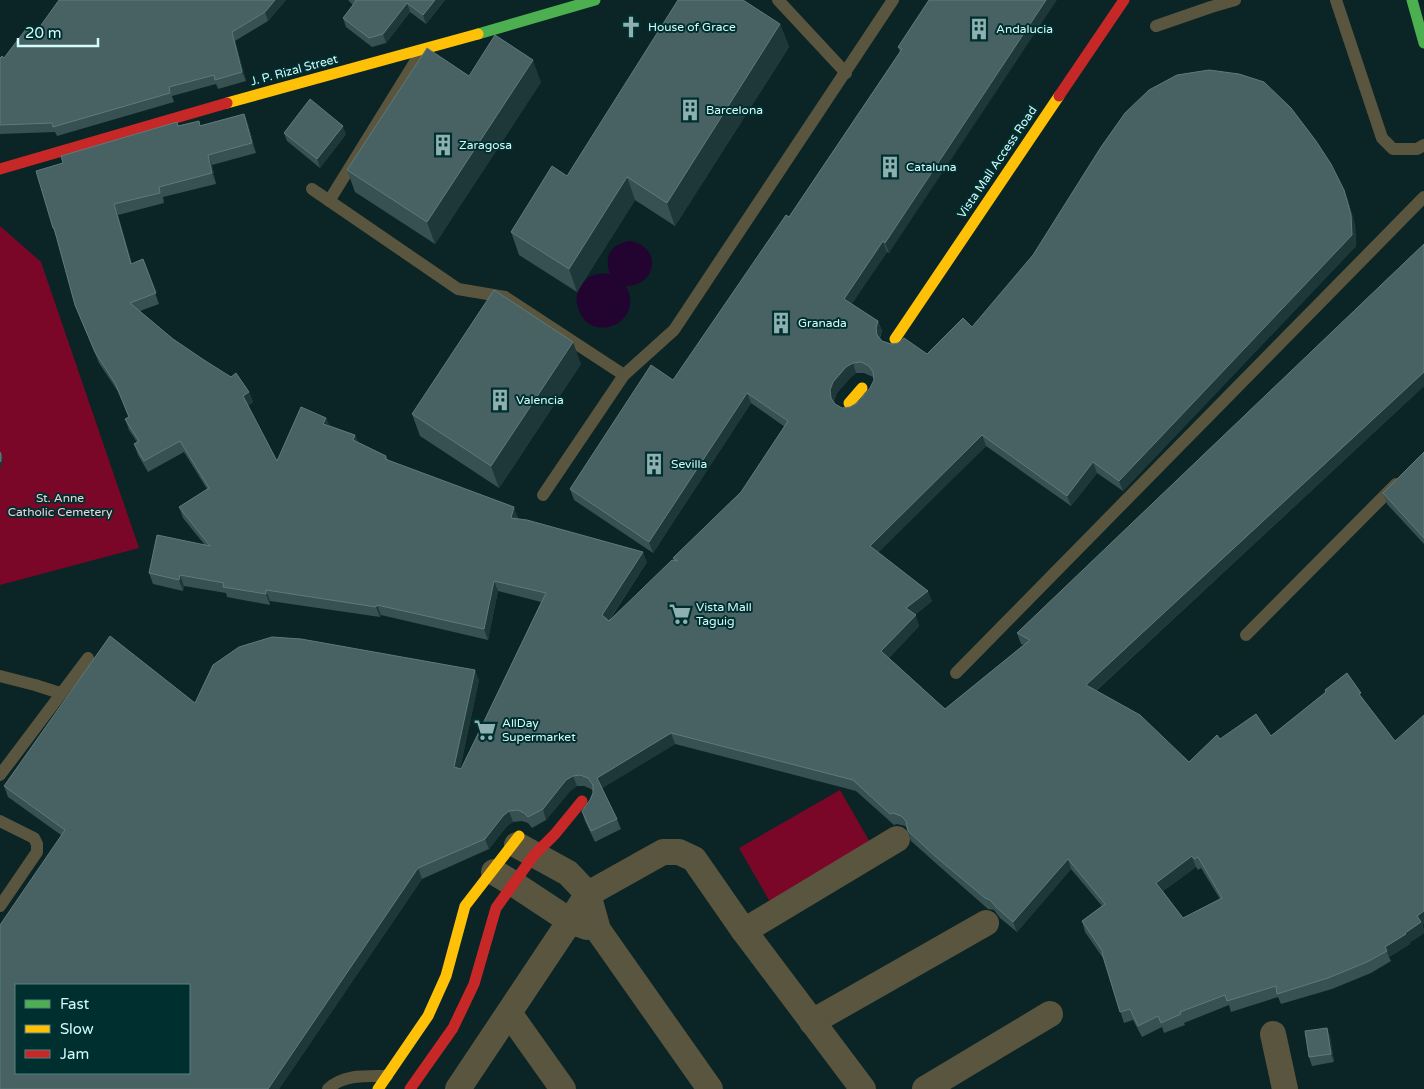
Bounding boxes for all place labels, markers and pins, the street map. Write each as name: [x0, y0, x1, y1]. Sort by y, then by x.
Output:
church icon: House of Grace: [618, 14, 644, 40]
building icon: Andalucia: [966, 16, 992, 42]
place label: House of Grace: [648, 20, 736, 34]
place label: Andalucia: [996, 22, 1053, 36]
building icon: Barcelona: [677, 97, 703, 123]
place label: Barcelona: [706, 103, 763, 117]
building icon: Zaragosa: [430, 132, 456, 158]
place label: Zaragosa: [459, 138, 512, 152]
building icon: Cataluna: [877, 154, 903, 180]
place label: Cataluna: [906, 160, 957, 174]
building icon: Granada: [768, 310, 794, 336]
place label: Granada: [798, 316, 847, 330]
building icon: Valencia: [487, 387, 513, 413]
place label: Valencia: [516, 393, 564, 407]
building icon: Sevilla: [641, 451, 667, 477]
place label: Sevilla: [671, 457, 707, 471]
place label: Vista Mall Taguig: [696, 600, 752, 628]
supermarket icon: Vista Mall Taguig: [667, 601, 693, 627]
place label: AllDay Supermarket: [502, 716, 576, 744]
supermarket icon: AllDay Supermarket: [472, 717, 498, 743]

